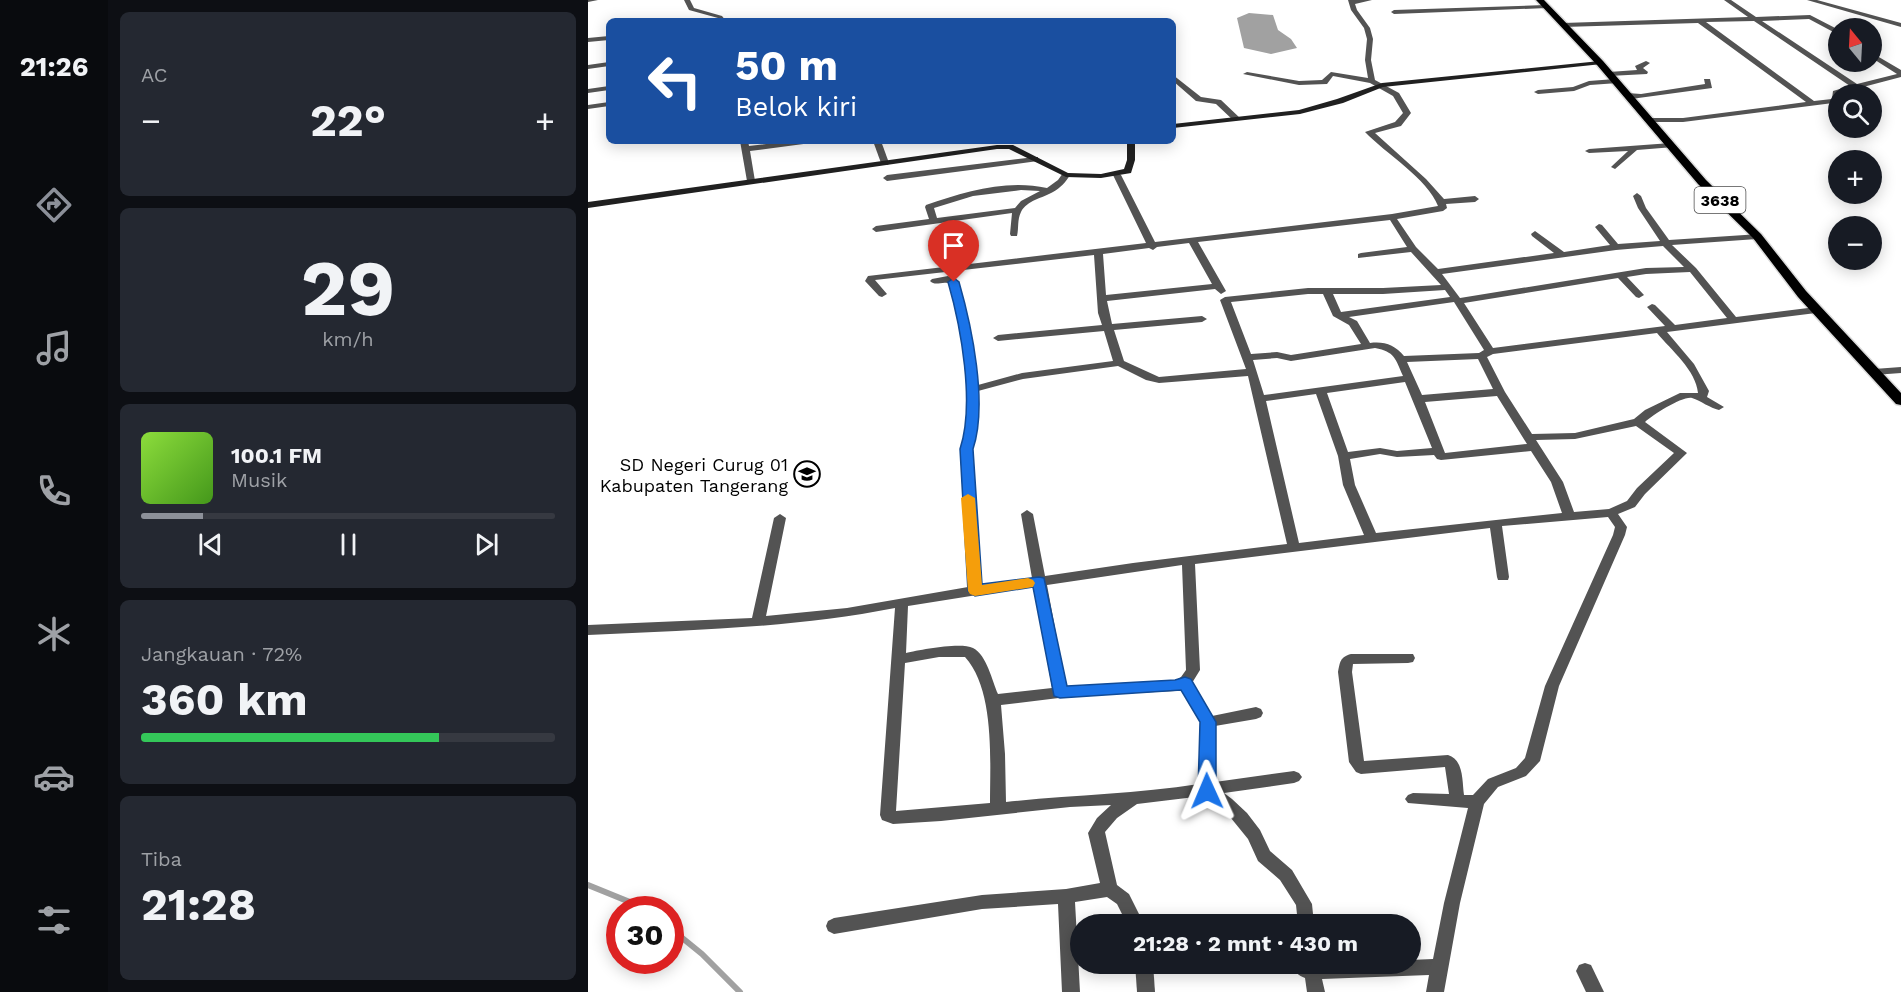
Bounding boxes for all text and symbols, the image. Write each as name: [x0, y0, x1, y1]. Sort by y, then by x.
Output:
north arrow: [1828, 18, 1882, 72]
map controls: [1828, 18, 1882, 270]
text: 50 m: [735, 41, 838, 90]
icon: left: [636, 42, 714, 120]
text: 21:26: [20, 51, 88, 83]
text: AC: [141, 63, 167, 87]
button: search: [1828, 84, 1882, 138]
text: Belok kiri: [735, 91, 857, 123]
text: 22°: [310, 94, 386, 147]
text: −: [141, 101, 161, 140]
text: +: [535, 101, 555, 140]
button: +: [1828, 150, 1882, 204]
icon: directions: [33, 184, 75, 226]
road number: 3638: [1694, 187, 1746, 213]
button: −: [1828, 216, 1882, 270]
pin: [928, 220, 979, 282]
icon: arrive: [937, 229, 970, 262]
text: 29: [301, 242, 395, 334]
icon: music: [33, 327, 75, 369]
text: km/h: [322, 327, 374, 351]
text: 100.1 FM: [231, 443, 322, 468]
place label: SD Negeri Curug 01 Kabupaten Tangerang: [600, 454, 788, 496]
school or university icon: SD Negeri Curug 01 Kabupaten Tangerang: [792, 459, 822, 489]
text: Musik: [231, 468, 287, 492]
icon: phone: [33, 470, 75, 512]
icon: previous: [194, 528, 227, 561]
icon: pause: [332, 528, 365, 561]
icon: next: [470, 528, 503, 561]
icon: climate: [33, 613, 75, 655]
text: Jangkauan · 72%: [141, 642, 302, 666]
text: 360 km: [141, 673, 308, 726]
icon: car: [33, 756, 75, 798]
position arrow: [1175, 759, 1239, 823]
text: Tiba: [141, 847, 182, 871]
text: 21:28: [141, 878, 256, 931]
speed limit sign: 30: [606, 896, 684, 974]
icon: filters: [33, 899, 75, 941]
text: 21:28 · 2 mnt · 430 m: [1133, 931, 1358, 956]

